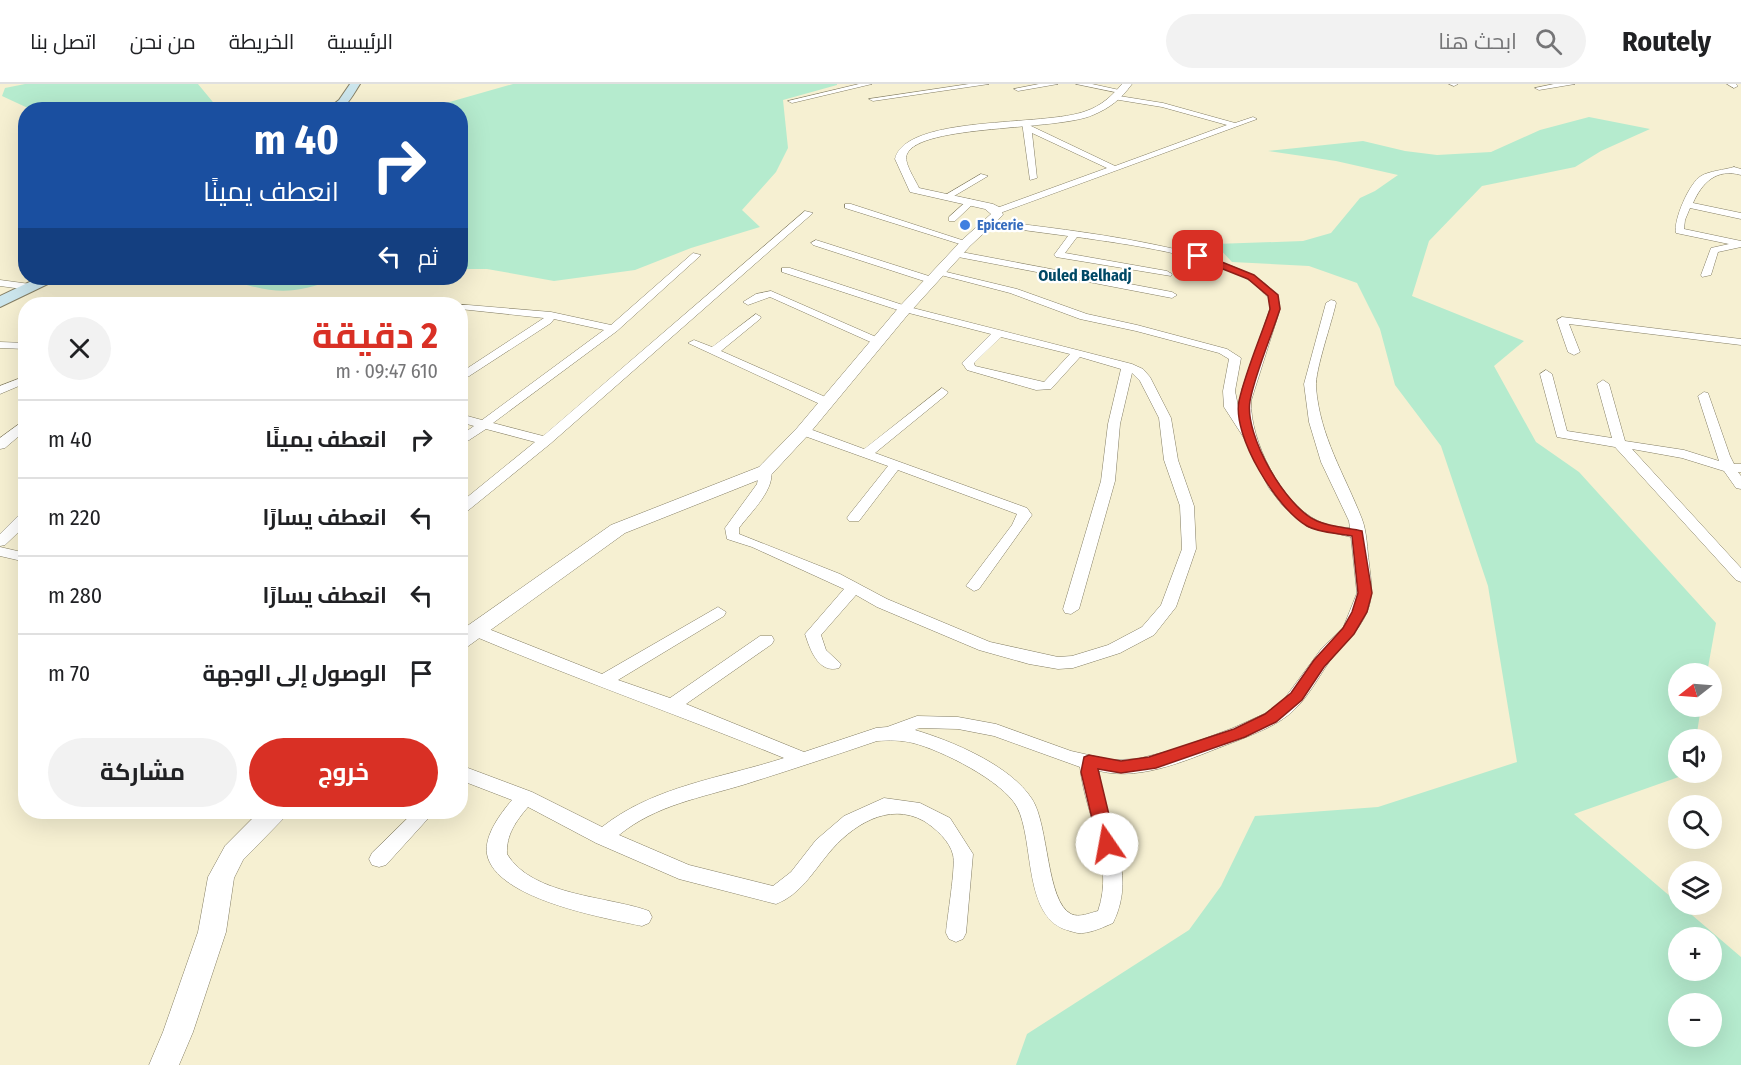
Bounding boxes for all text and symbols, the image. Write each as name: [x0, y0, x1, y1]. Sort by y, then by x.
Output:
search box: [1166, 14, 1586, 68]
icon: search: [1532, 25, 1565, 58]
text: Routely: [1622, 25, 1711, 58]
text: ابحث هنا: [1438, 28, 1517, 55]
text: اتصل بنا: [30, 29, 97, 55]
text: من نحن: [130, 29, 196, 55]
text: الخريطة: [229, 29, 294, 55]
text: الرئيسية: [327, 29, 393, 55]
text: 40 m: [254, 115, 339, 165]
icon: right: [360, 126, 438, 204]
text: انعطف يمينًا: [203, 176, 339, 208]
place label: Epicerie: [977, 217, 1024, 234]
marker: Epicerie: [958, 218, 972, 232]
pin: [1172, 230, 1223, 281]
icon: arrive: [1181, 239, 1214, 272]
icon: left: [373, 240, 406, 273]
text: ثم: [418, 244, 438, 271]
district label: Ouled Belhadj: [1038, 266, 1132, 285]
text: 2 دقيقة: [312, 314, 438, 358]
button: close: [48, 317, 111, 380]
text: 610 m · 09:47: [336, 359, 438, 383]
icon: right: [405, 423, 438, 456]
text: 40 m: [48, 426, 92, 453]
text: انعطف يمينًا: [265, 426, 387, 453]
icon: left: [405, 501, 438, 534]
text: 220 m: [48, 504, 101, 531]
text: انعطف يسارًا: [262, 504, 387, 531]
icon: left: [405, 579, 438, 612]
text: 280 m: [48, 582, 102, 609]
text: انعطف يسارًا: [262, 582, 387, 609]
icon: arrive: [405, 657, 438, 690]
text: 70 m: [48, 660, 90, 687]
text: الوصول إلى الوجهة: [203, 660, 387, 687]
north arrow: [1668, 663, 1722, 717]
map controls: [1668, 663, 1722, 1047]
button: sound: [1668, 729, 1722, 783]
button: مشاركة: [48, 738, 237, 807]
button: خروج: [249, 738, 438, 807]
button: search: [1668, 795, 1722, 849]
position arrow: [1075, 812, 1139, 876]
button: layers: [1668, 861, 1722, 915]
button: +: [1668, 927, 1722, 981]
button: −: [1668, 993, 1722, 1047]

